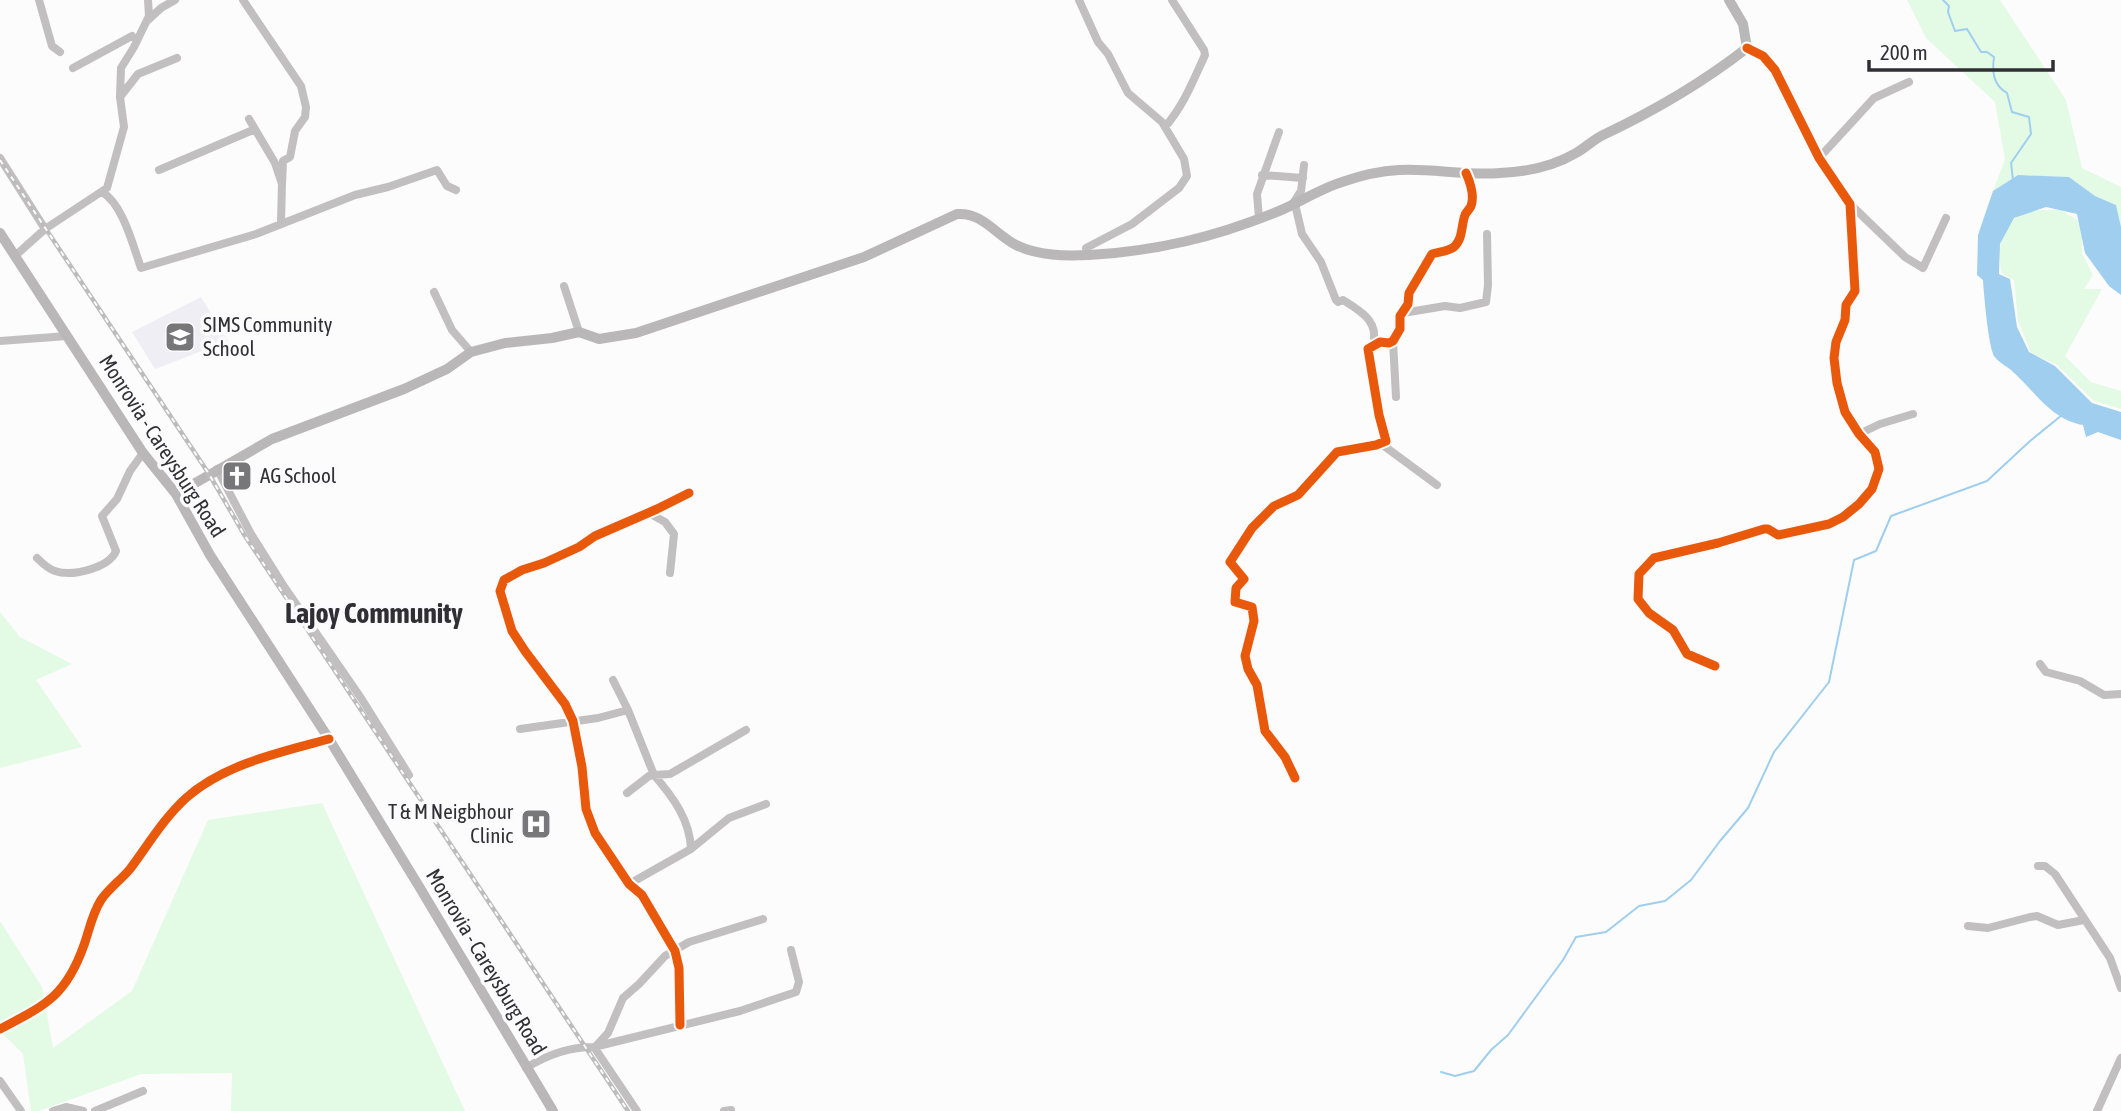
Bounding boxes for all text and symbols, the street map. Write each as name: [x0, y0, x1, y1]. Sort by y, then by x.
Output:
scale bar: [1869, 28, 2053, 72]
text: 200 m: [1880, 40, 1928, 64]
place label: SIMS Community School: [203, 312, 333, 360]
school or university icon: SIMS Community School: [163, 320, 197, 354]
street label: Monrovia - Careysburg Road: [95, 350, 231, 541]
church icon: AG School: [220, 459, 254, 493]
place label: AG School: [260, 463, 337, 487]
district label: Lajoy Community: [285, 597, 463, 629]
place label: T & M Neigbhour Clinic: [388, 799, 514, 847]
hospital icon: T & M Neigbhour Clinic: [519, 807, 553, 841]
street label: Monrovia - Careysburg Road: [422, 864, 552, 1059]

